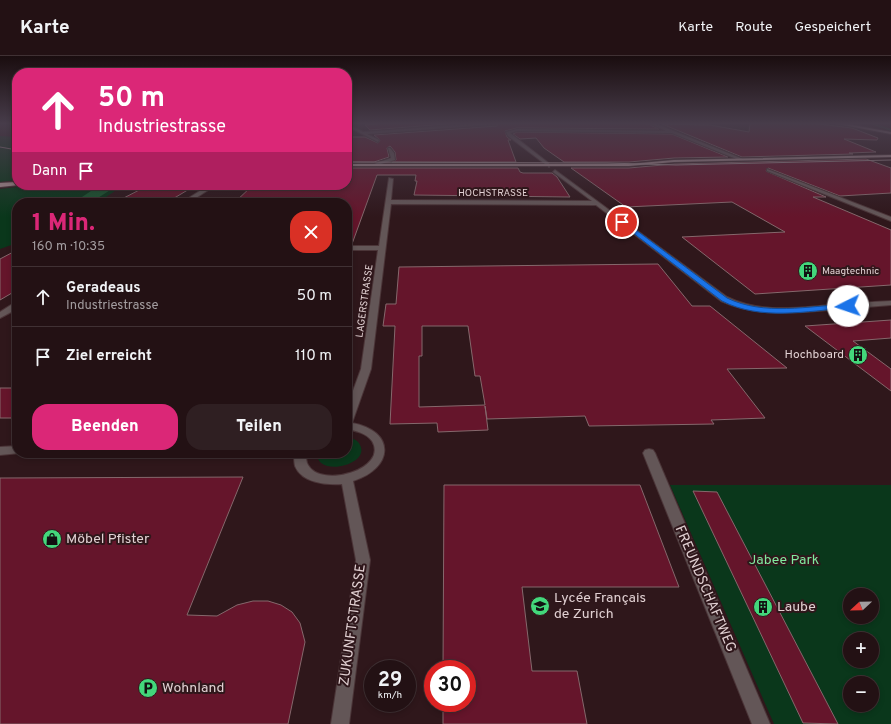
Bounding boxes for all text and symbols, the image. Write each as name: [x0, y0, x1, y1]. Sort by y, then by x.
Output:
text: Karte: [20, 16, 70, 40]
text: Karte: [678, 19, 713, 36]
text: Route: [735, 19, 772, 36]
text: Gespeichert: [794, 19, 871, 36]
text: 50 m: [98, 81, 165, 117]
icon: ahead: [32, 84, 84, 136]
text: Industriestrasse: [98, 116, 226, 139]
icon: arrive: [75, 160, 97, 182]
text: Dann: [32, 162, 67, 181]
street label: HOCHSTRASSE: [458, 187, 528, 200]
pin: [605, 205, 639, 239]
text: 1 Min.: [32, 209, 95, 239]
button: close: [290, 211, 332, 253]
icon: arrive: [611, 211, 633, 233]
text: 160 m · 10:35: [32, 239, 105, 255]
building icon: Maagtechnic: [797, 260, 819, 282]
street label: LAGERSTRASSE: [353, 263, 377, 339]
place label: Maagtechnic: [822, 265, 879, 278]
text: Geradeaus: [66, 279, 141, 298]
position arrow: [827, 285, 869, 327]
icon: ahead: [32, 286, 54, 308]
text: 50 m: [297, 287, 332, 306]
text: Industriestrasse: [66, 298, 158, 314]
building icon: Hochboard: [847, 344, 869, 366]
icon: arrive: [32, 346, 54, 368]
text: Ziel erreicht: [66, 347, 152, 366]
text: 110 m: [295, 347, 332, 366]
place label: Hochboard: [785, 347, 844, 363]
button: Beenden: [32, 404, 178, 450]
button: Teilen: [186, 404, 332, 450]
street label: FREUNDSCHAFTWEG: [671, 523, 739, 655]
shop icon: Möbel Pfister: [41, 528, 63, 550]
place label: Möbel Pfister: [66, 531, 150, 548]
park label: Jabee Park: [749, 552, 819, 569]
street label: ZUKUNFTSTRASSE: [336, 563, 370, 687]
north arrow: [843, 588, 879, 624]
map controls: [843, 588, 879, 712]
place label: Lycée Français de Zurich: [554, 590, 646, 623]
school or university icon: Lycée Français de Zurich: [529, 595, 551, 617]
building icon: Laube: [752, 596, 774, 618]
place label: Laube: [777, 599, 816, 616]
button: +: [843, 632, 879, 668]
speed limit sign: 30: [424, 660, 476, 712]
text: 29: [378, 668, 402, 694]
button: −: [843, 676, 879, 712]
parking icon: Wohnland: [137, 677, 159, 699]
place label: Wohnland: [162, 680, 224, 697]
text: km/h: [378, 689, 402, 702]

